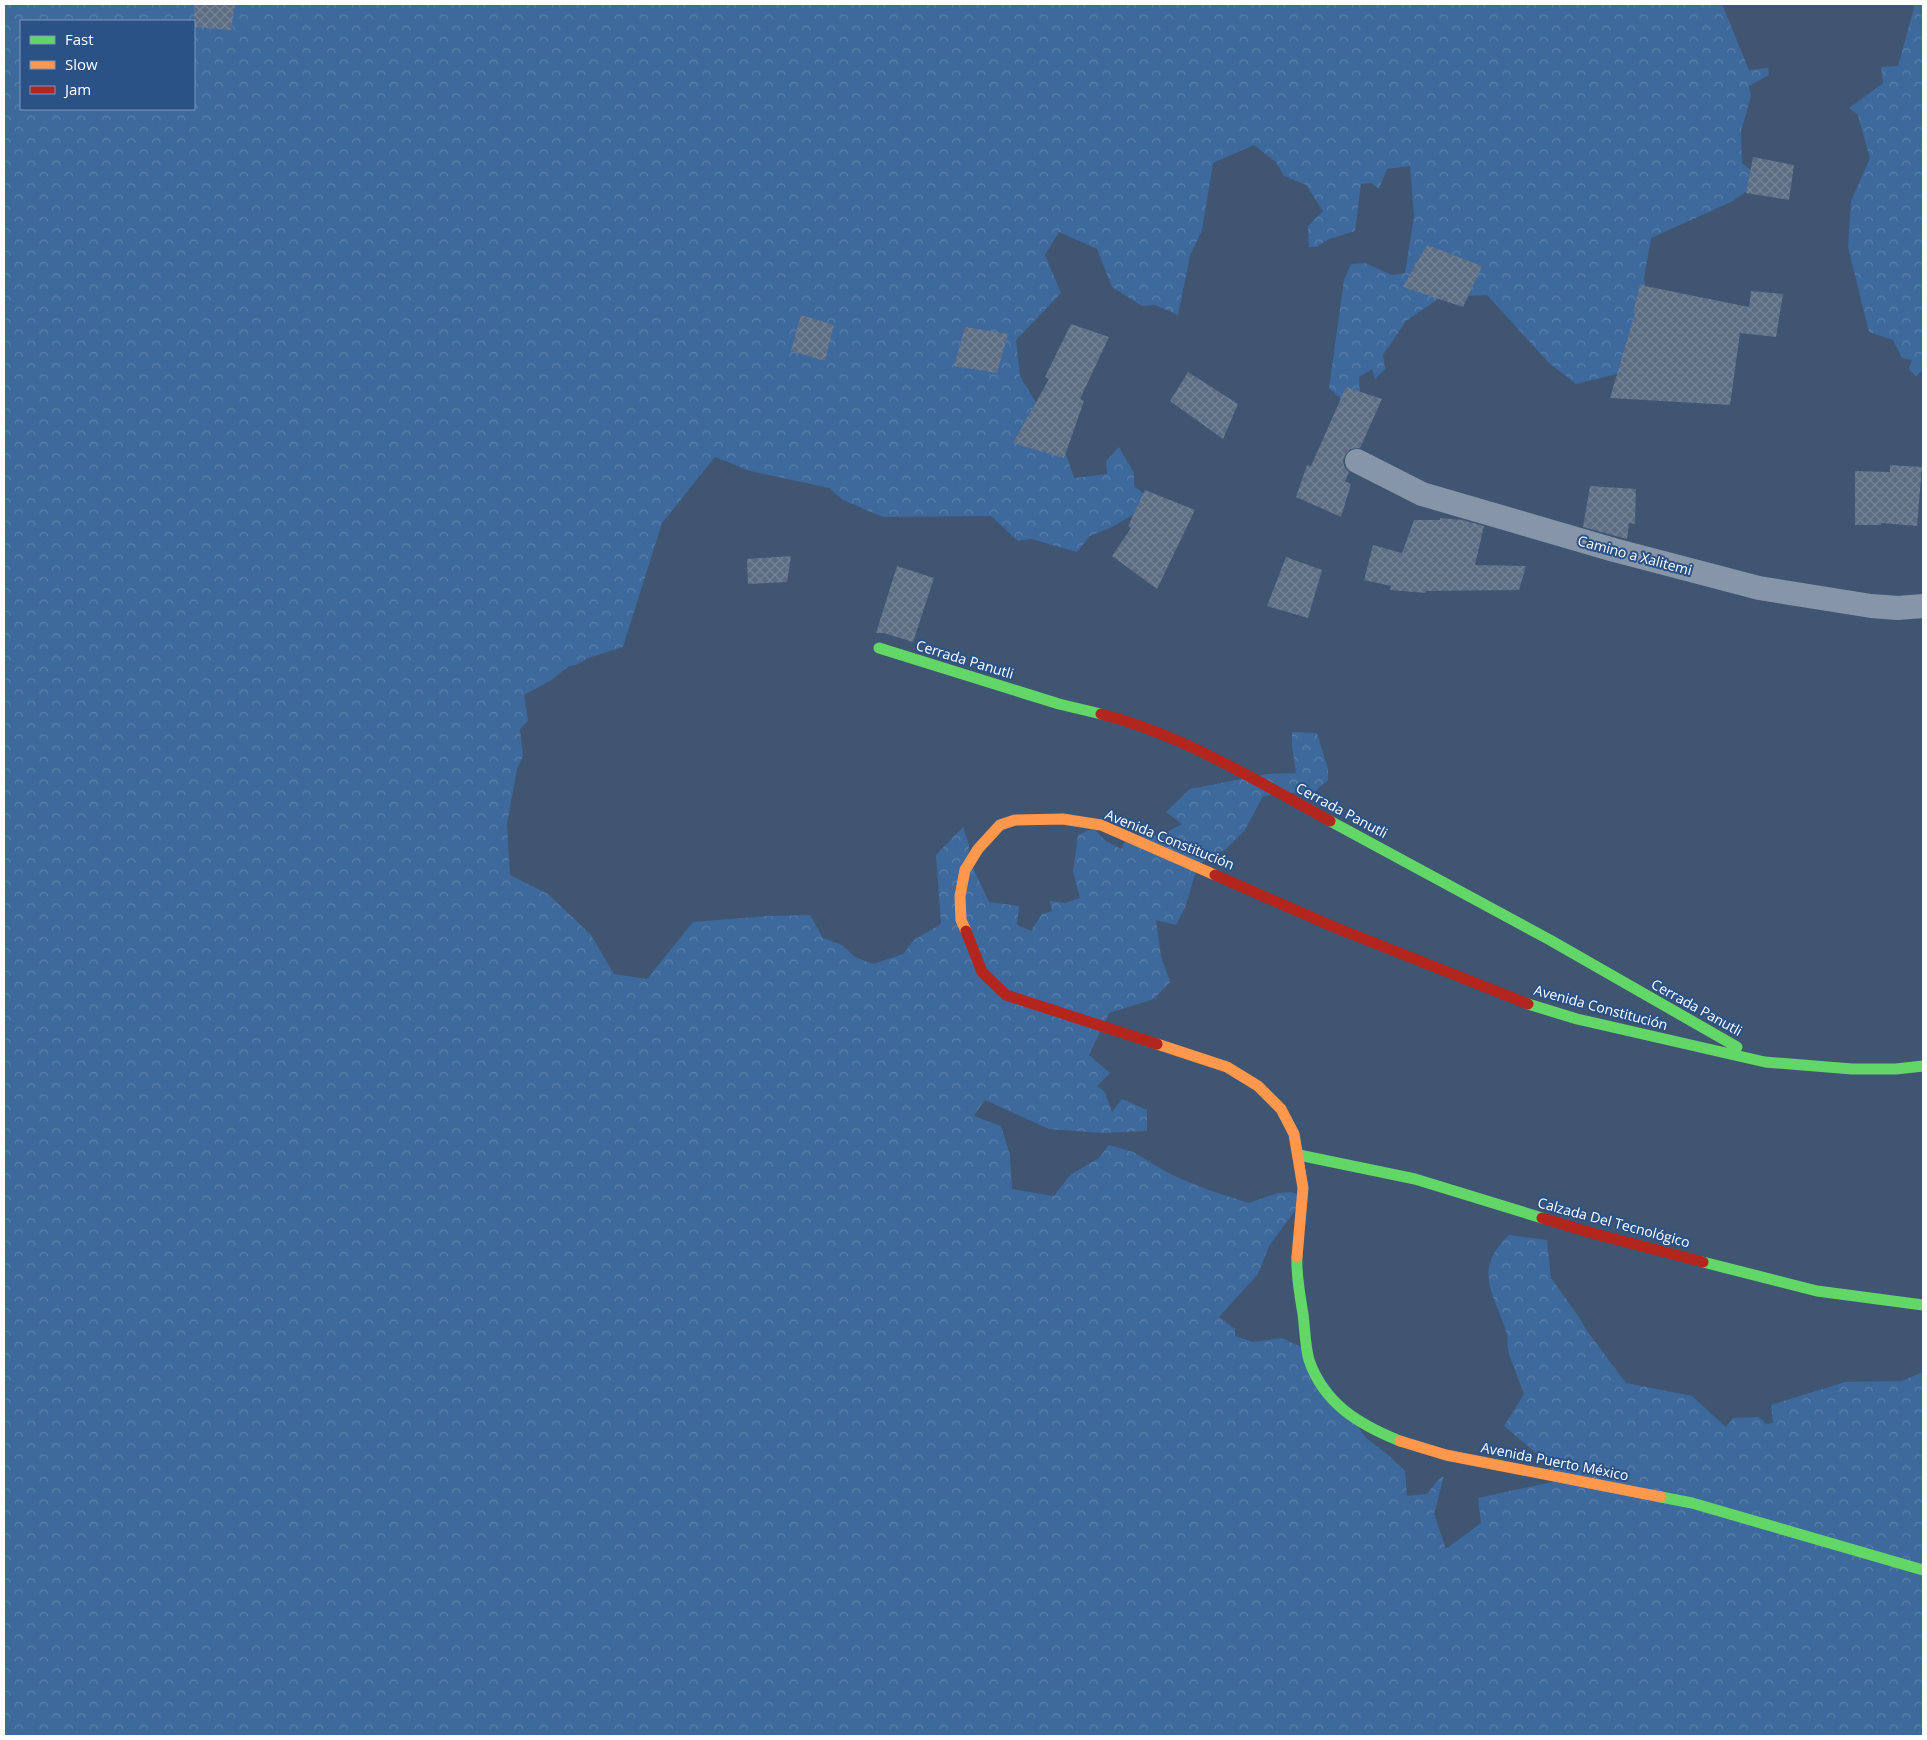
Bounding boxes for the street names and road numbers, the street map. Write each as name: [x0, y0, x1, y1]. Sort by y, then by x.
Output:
street label: Camino a Xalitemi: [1576, 531, 1694, 579]
street label: Cerrada Panutli: [914, 635, 1016, 683]
street label: Cerrada Panutli: [1293, 778, 1391, 842]
street label: Avenida Constitución: [1103, 804, 1237, 874]
street label: Cerrada Panutli: [1648, 974, 1746, 1040]
street label: Avenida Constitución: [1532, 980, 1670, 1034]
street label: Calzada Del Tecnológico: [1536, 1192, 1692, 1252]
street label: Avenida Puerto México: [1480, 1437, 1630, 1485]

